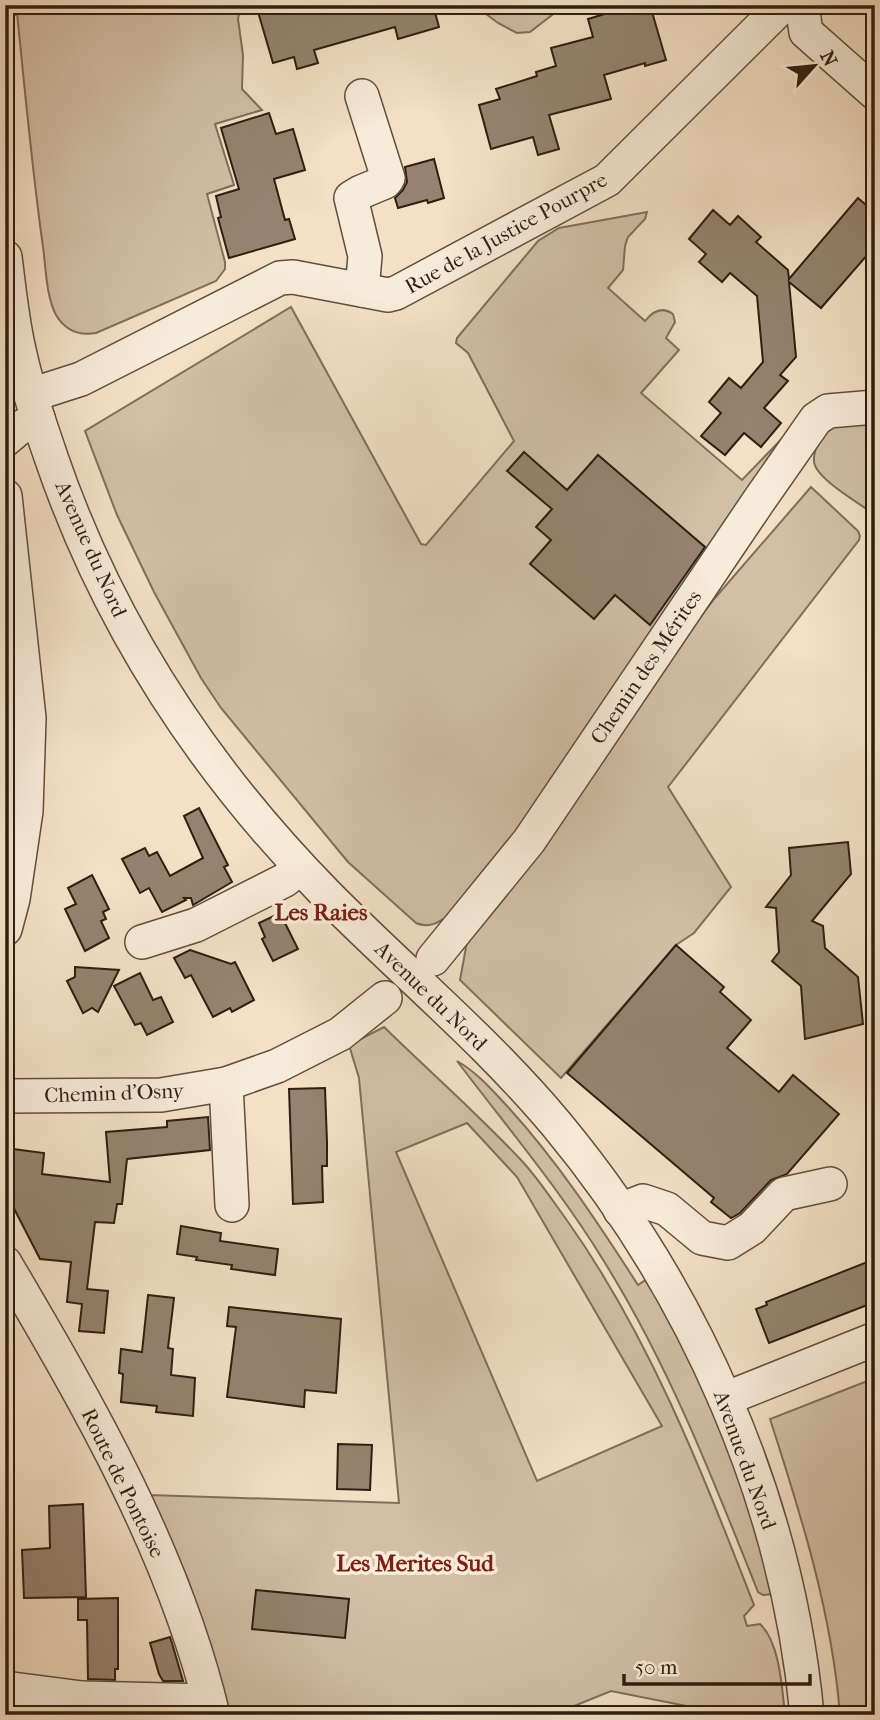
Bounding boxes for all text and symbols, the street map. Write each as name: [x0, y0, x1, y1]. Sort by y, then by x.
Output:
north arrow: [778, 32, 848, 102]
text: N: [815, 47, 842, 71]
street label: Rue de la Justice Pourpre: [401, 167, 611, 299]
street label: Avenue du Nord: [50, 476, 132, 621]
street label: Chemin des Mérites: [586, 585, 707, 749]
district label: Les Raies: [275, 899, 368, 926]
street label: Avenue du Nord: [369, 936, 492, 1056]
street label: Chemin d'Osny: [44, 1079, 185, 1107]
street label: Avenue du Nord: [708, 1386, 781, 1533]
street label: Route de Pontoise: [76, 1404, 170, 1562]
district label: Les Merites Sud: [336, 1550, 495, 1577]
scale bar: [624, 1643, 810, 1687]
text: 50 m: [635, 1655, 678, 1679]

